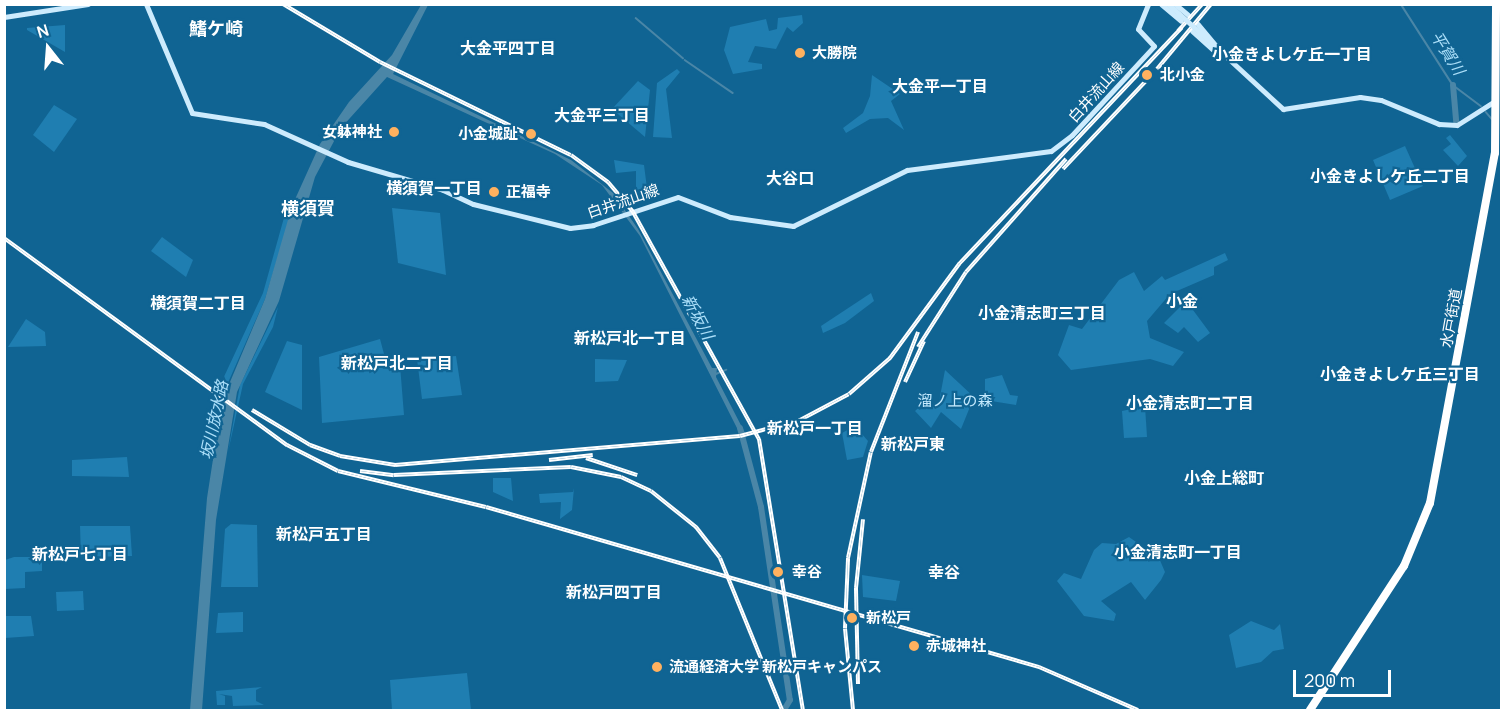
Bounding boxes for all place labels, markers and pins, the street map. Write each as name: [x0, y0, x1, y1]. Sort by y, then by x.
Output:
place label: 大勝院: [812, 44, 857, 62]
marker: 大勝院: [793, 46, 807, 60]
marker: 北小金: [1138, 66, 1156, 84]
place label: 北小金: [1160, 66, 1205, 84]
place label: 女躰神社: [322, 123, 382, 141]
marker: 女躰神社: [387, 125, 401, 139]
place label: 小金城趾: [458, 125, 518, 143]
marker: 小金城趾: [522, 125, 540, 143]
place label: 正福寺: [506, 183, 551, 201]
marker: 正福寺: [487, 185, 501, 199]
marker: 幸谷: [769, 563, 787, 581]
place label: 幸谷: [792, 563, 822, 581]
marker: 新松戸: [843, 609, 861, 627]
place label: 新松戸: [866, 609, 911, 627]
place label: 赤城神社: [926, 637, 986, 655]
marker: 赤城神社: [907, 639, 921, 653]
place label: 流通経済大学 新松戸キャンパス: [669, 658, 882, 676]
marker: 流通経済大学 新松戸キャンパス: [650, 660, 664, 674]

